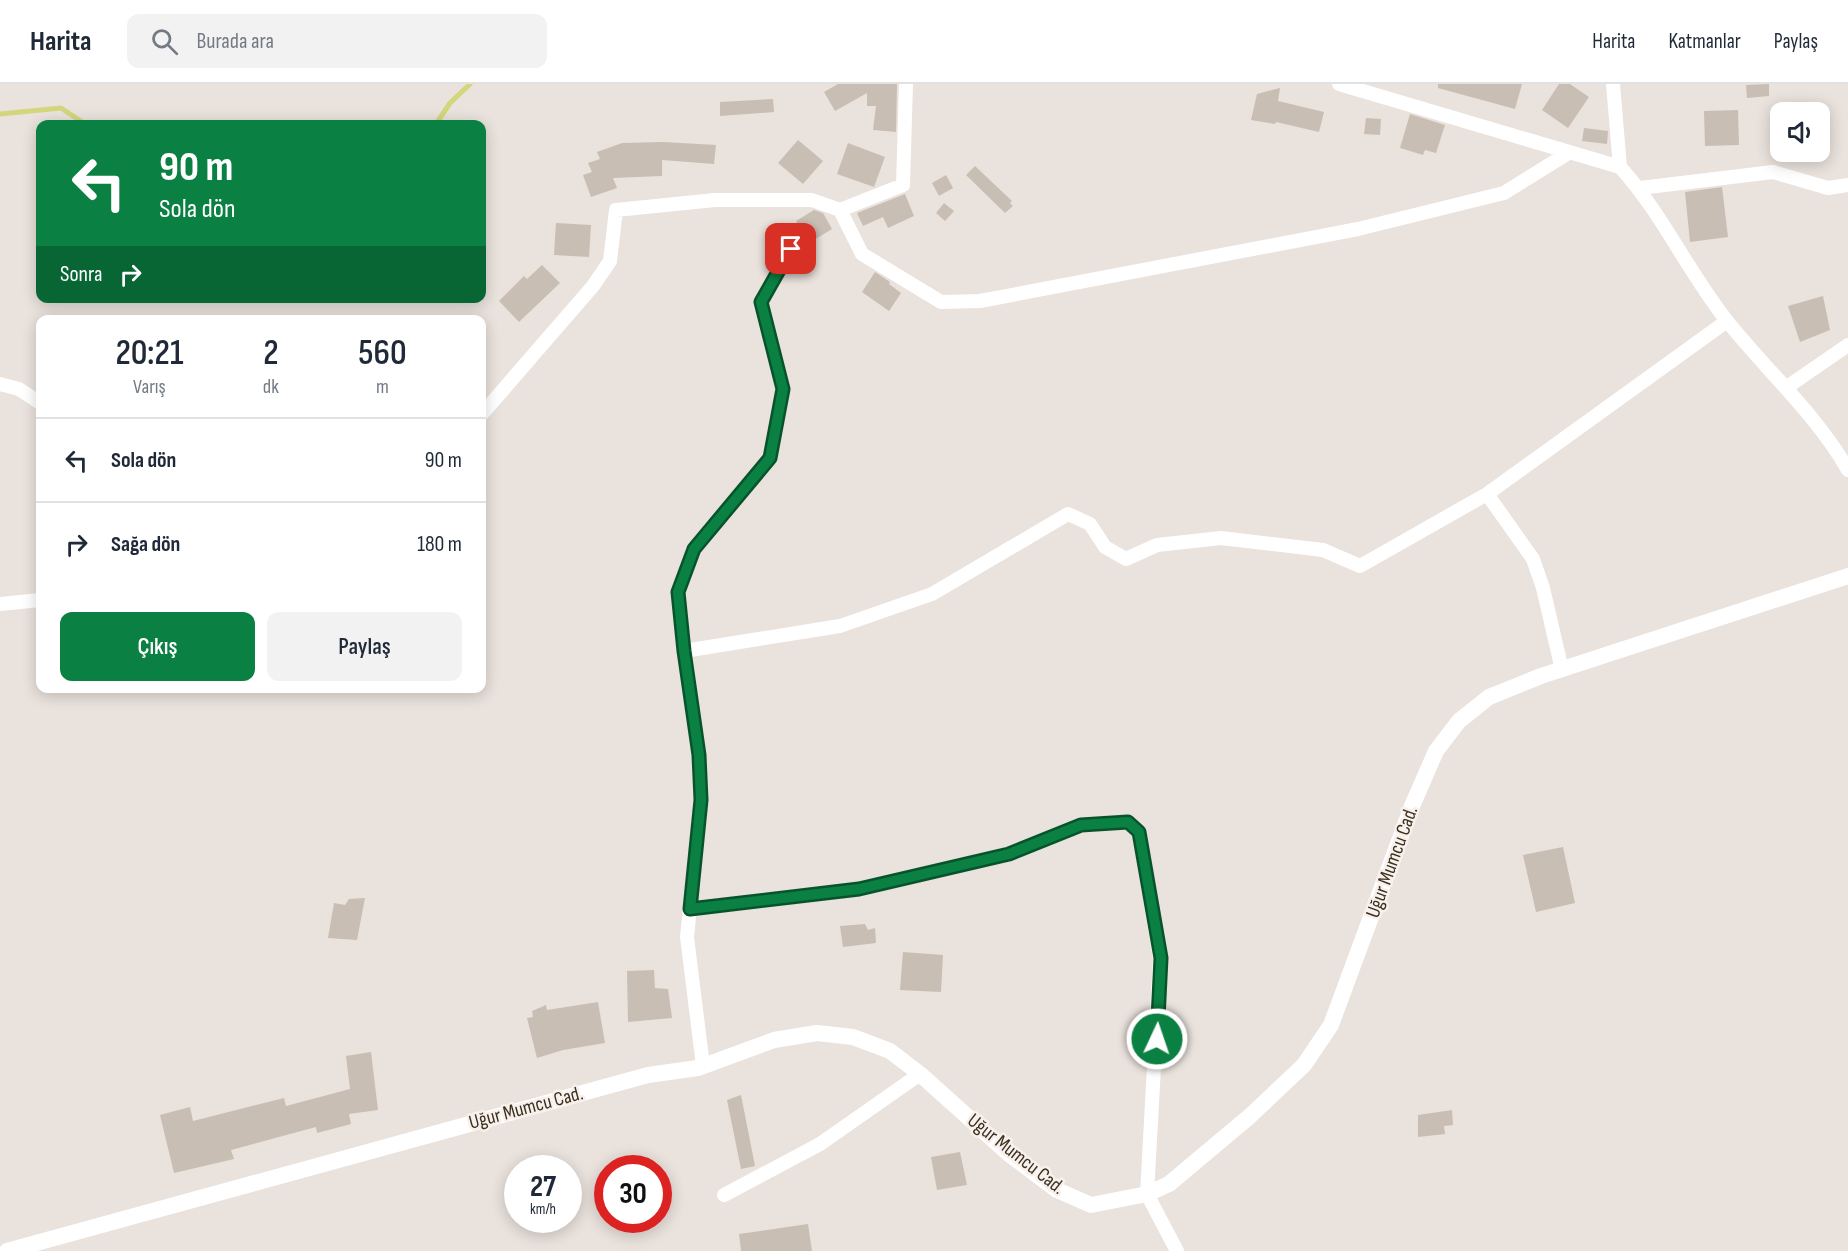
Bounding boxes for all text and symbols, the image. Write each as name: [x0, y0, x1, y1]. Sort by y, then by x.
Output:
search box: [127, 14, 547, 68]
text: Harita: [30, 25, 91, 58]
icon: search: [148, 25, 181, 58]
text: Burada ara: [196, 28, 274, 55]
text: Harita: [1592, 29, 1635, 54]
text: Katmanlar: [1668, 29, 1741, 54]
text: Paylaş: [1774, 29, 1818, 54]
map controls: [1770, 102, 1830, 162]
button: sound: [1770, 102, 1830, 162]
text: 90 m: [159, 142, 233, 193]
icon: left: [60, 144, 138, 222]
text: Sola dön: [159, 193, 236, 225]
pin: [765, 223, 816, 274]
icon: arrive: [774, 232, 807, 265]
icon: right: [114, 258, 147, 291]
text: Sonra: [60, 261, 102, 288]
text: 20:21: [115, 332, 183, 375]
text: 2: [263, 332, 279, 375]
text: 560: [358, 332, 407, 375]
text: Varış: [133, 375, 166, 399]
text: dk: [263, 375, 279, 399]
text: m: [376, 375, 389, 399]
icon: left: [60, 444, 93, 477]
text: Sola dön: [111, 447, 176, 474]
text: 90 m: [425, 447, 462, 474]
icon: right: [60, 528, 93, 561]
text: Sağa dön: [111, 531, 180, 558]
text: 180 m: [417, 531, 462, 558]
button: Çıkış: [60, 612, 255, 681]
button: Paylaş: [267, 612, 462, 681]
street label: Uğur Mumcu Cad.: [1361, 803, 1423, 921]
position arrow: [1125, 1007, 1189, 1071]
street label: Uğur Mumcu Cad.: [466, 1081, 586, 1135]
street label: Uğur Mumcu Cad.: [963, 1109, 1069, 1199]
speed limit sign: 30: [594, 1155, 672, 1233]
text: 27: [530, 1169, 556, 1205]
text: km/h: [530, 1200, 556, 1219]

